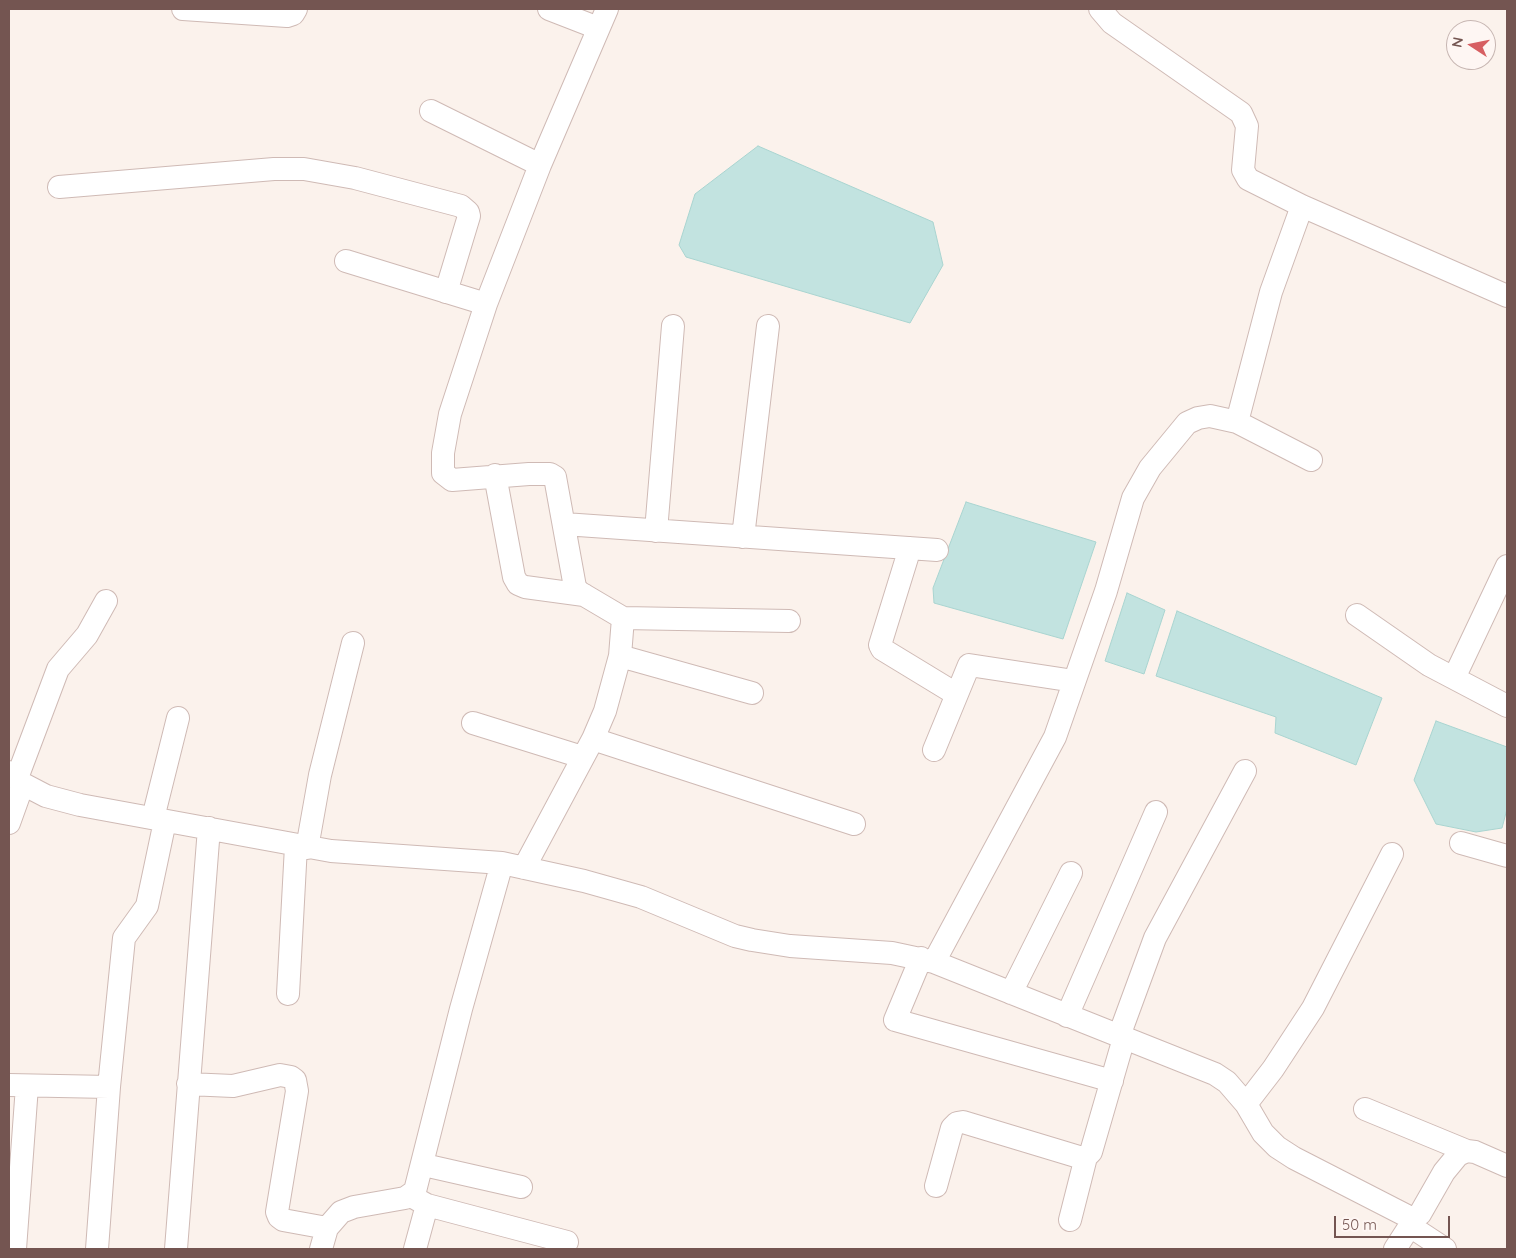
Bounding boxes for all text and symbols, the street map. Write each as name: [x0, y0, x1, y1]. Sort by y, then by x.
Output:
north arrow: [1446, 20, 1496, 70]
text: N: [1447, 36, 1467, 49]
scale bar: [1336, 1206, 1452, 1238]
text: 50 m: [1342, 1215, 1377, 1234]

